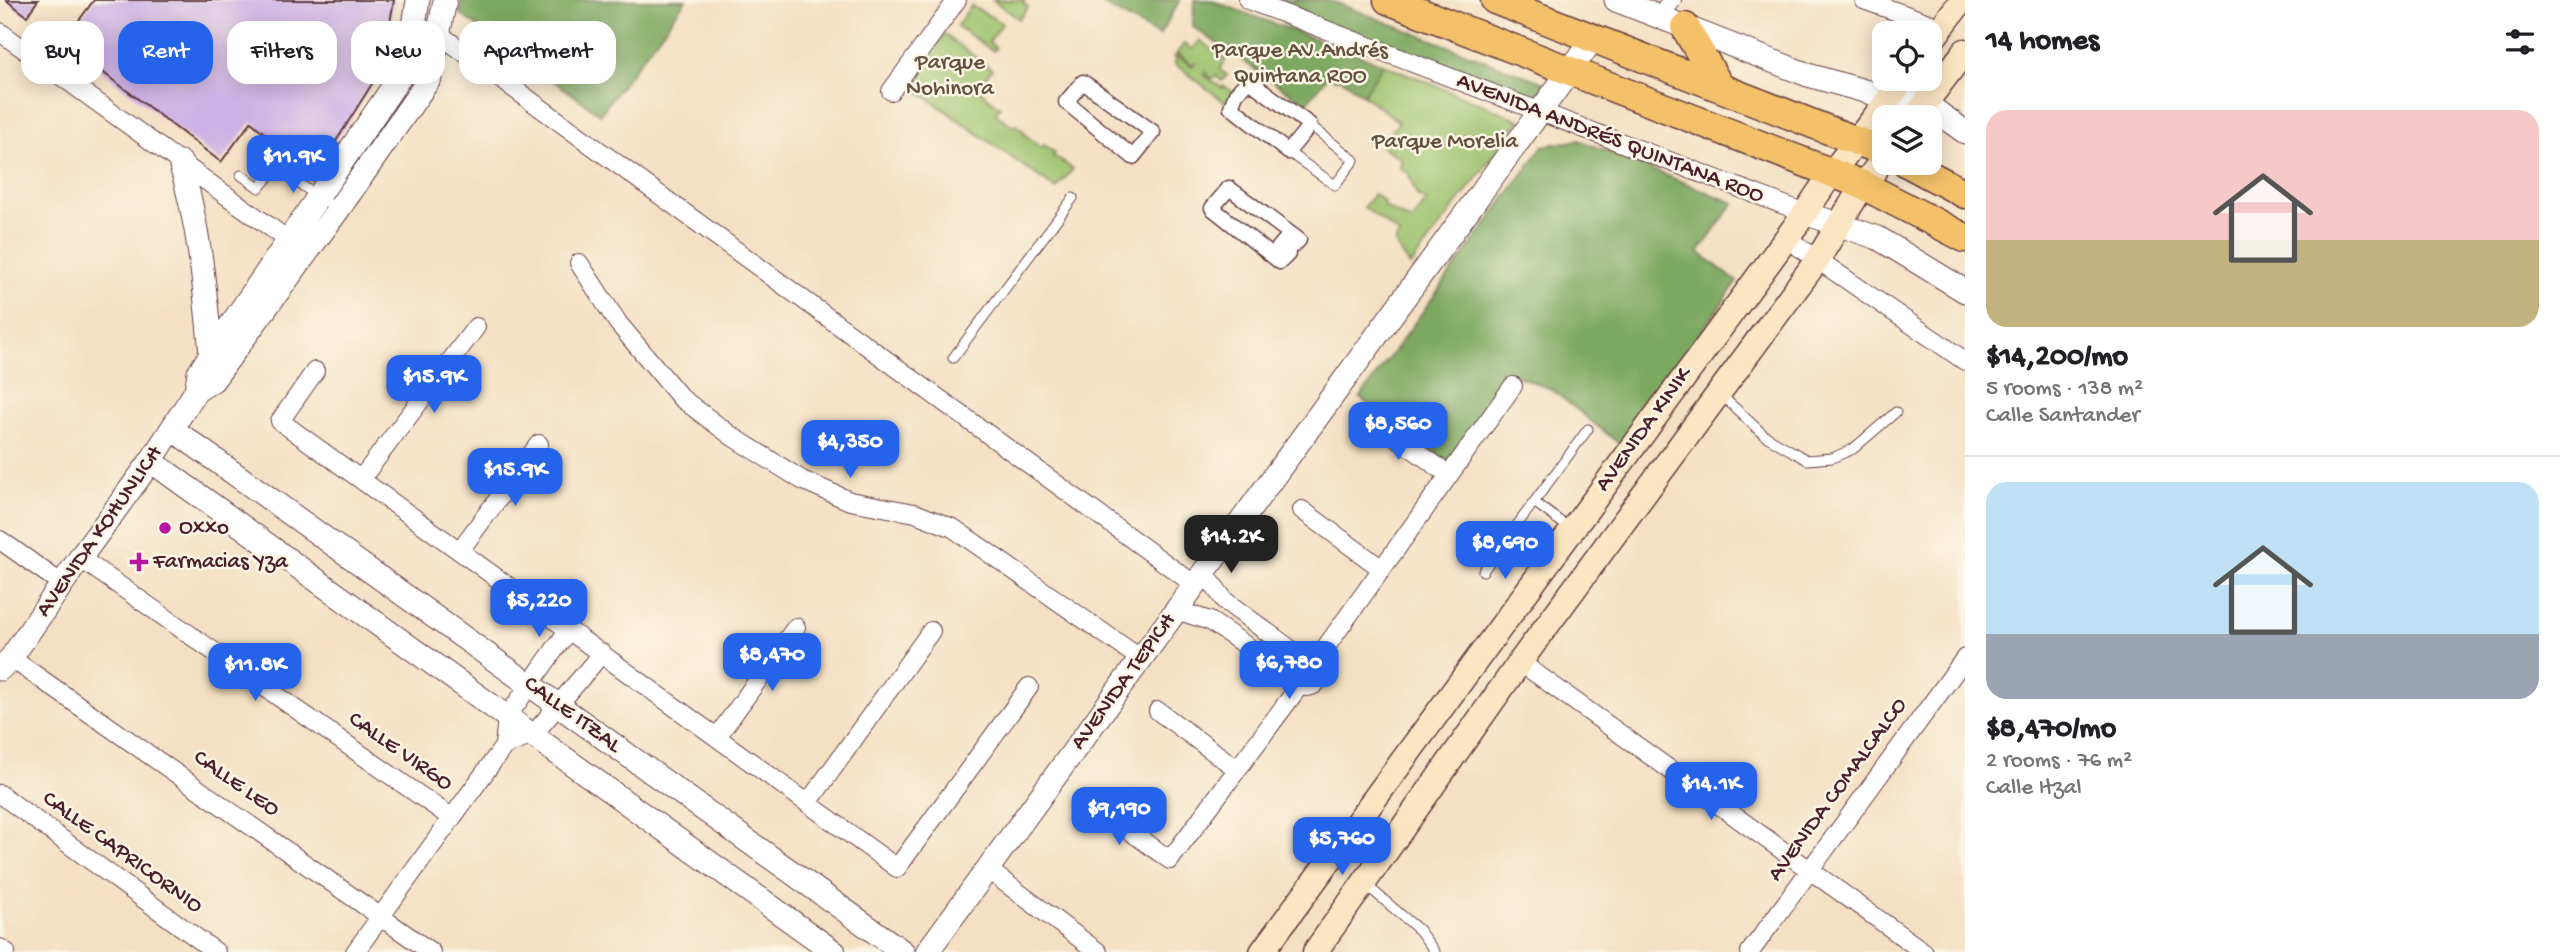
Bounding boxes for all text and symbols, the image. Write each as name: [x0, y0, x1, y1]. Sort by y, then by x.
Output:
chip: Buy: [21, 21, 104, 84]
chip: Rent: [118, 21, 213, 84]
chip: Filters: [227, 21, 337, 84]
chip: New: [351, 21, 445, 84]
chip: Apartment: [459, 21, 616, 84]
map controls: [1872, 21, 1942, 175]
button: locate: [1872, 21, 1942, 91]
icon: filters: [2501, 23, 2539, 61]
text: 14 homes: [1986, 25, 2099, 60]
park label: Parque AV.Andrés Quintana ROO: [1211, 38, 1388, 91]
park label: Parque Nohinora: [906, 50, 995, 103]
street label: AVENIDA ANDRÉS QUINTANA ROO: [1453, 68, 1768, 210]
button: layers: [1872, 105, 1942, 175]
park label: Parque Morelia: [1371, 129, 1519, 156]
pin: $11.9K: [236, 136, 350, 195]
text: $11.9K: [263, 144, 323, 171]
icon: home: [2200, 155, 2326, 281]
text: $14,200/mo: [1986, 341, 2128, 376]
pin: $15.9K: [377, 356, 491, 415]
street label: AVENIDA KINIK: [1590, 361, 1699, 497]
text: $15.9K: [402, 364, 466, 391]
text: 5 rooms · 138 m²: [1986, 376, 2143, 403]
pin: $8,560: [1341, 402, 1455, 462]
text: Calle Santander: [1986, 403, 2140, 430]
text: $8,560: [1365, 411, 1431, 438]
pin: $4,350: [793, 420, 907, 480]
text: $4,350: [817, 429, 883, 456]
street label: AVENIDA KOHUNLICH: [31, 441, 170, 623]
pin: $15.9K: [458, 448, 572, 508]
text: $15.9K: [483, 457, 547, 484]
place label: Oxxo: [179, 515, 229, 542]
pin: $14.2K: [1174, 516, 1288, 575]
marker: Oxxo: [157, 520, 173, 536]
pin: $8,690: [1448, 522, 1562, 581]
text: $14.2K: [1200, 524, 1262, 551]
icon: home: [2200, 527, 2326, 653]
text: $8,690: [1472, 530, 1538, 557]
place label: Farmacias Yza: [152, 549, 289, 576]
marker: Farmacias Yza: [131, 554, 147, 570]
pin: $5,220: [482, 580, 596, 639]
text: $5,220: [506, 588, 572, 615]
street label: AVENIDA TEPICH: [1065, 608, 1183, 756]
pin: $8,470: [715, 634, 829, 693]
text: $8,470: [739, 642, 805, 669]
pin: $6,780: [1232, 642, 1346, 701]
pin: $11.8K: [198, 644, 312, 703]
text: $6,780: [1256, 650, 1322, 677]
text: $11.8K: [224, 652, 286, 679]
street label: CALLE ITZAL: [518, 671, 627, 760]
street label: AVENIDA COMALCALCO: [1762, 693, 1914, 887]
street label: CALLE VIRGO: [343, 706, 458, 798]
text: $8,470/mo: [1986, 713, 2116, 748]
street label: CALLE LEO: [188, 744, 285, 824]
text: 2 rooms · 76 m²: [1986, 748, 2132, 775]
pin: $14.1K: [1654, 762, 1768, 822]
text: $14.1K: [1681, 771, 1741, 798]
text: Calle Itzal: [1986, 775, 2082, 802]
street label: CALLE CAPRICORNIO: [37, 786, 208, 920]
pin: $9,190: [1062, 788, 1176, 847]
text: $9,190: [1088, 796, 1150, 823]
pin: $5,760: [1285, 818, 1399, 877]
text: $5,760: [1309, 826, 1375, 853]

